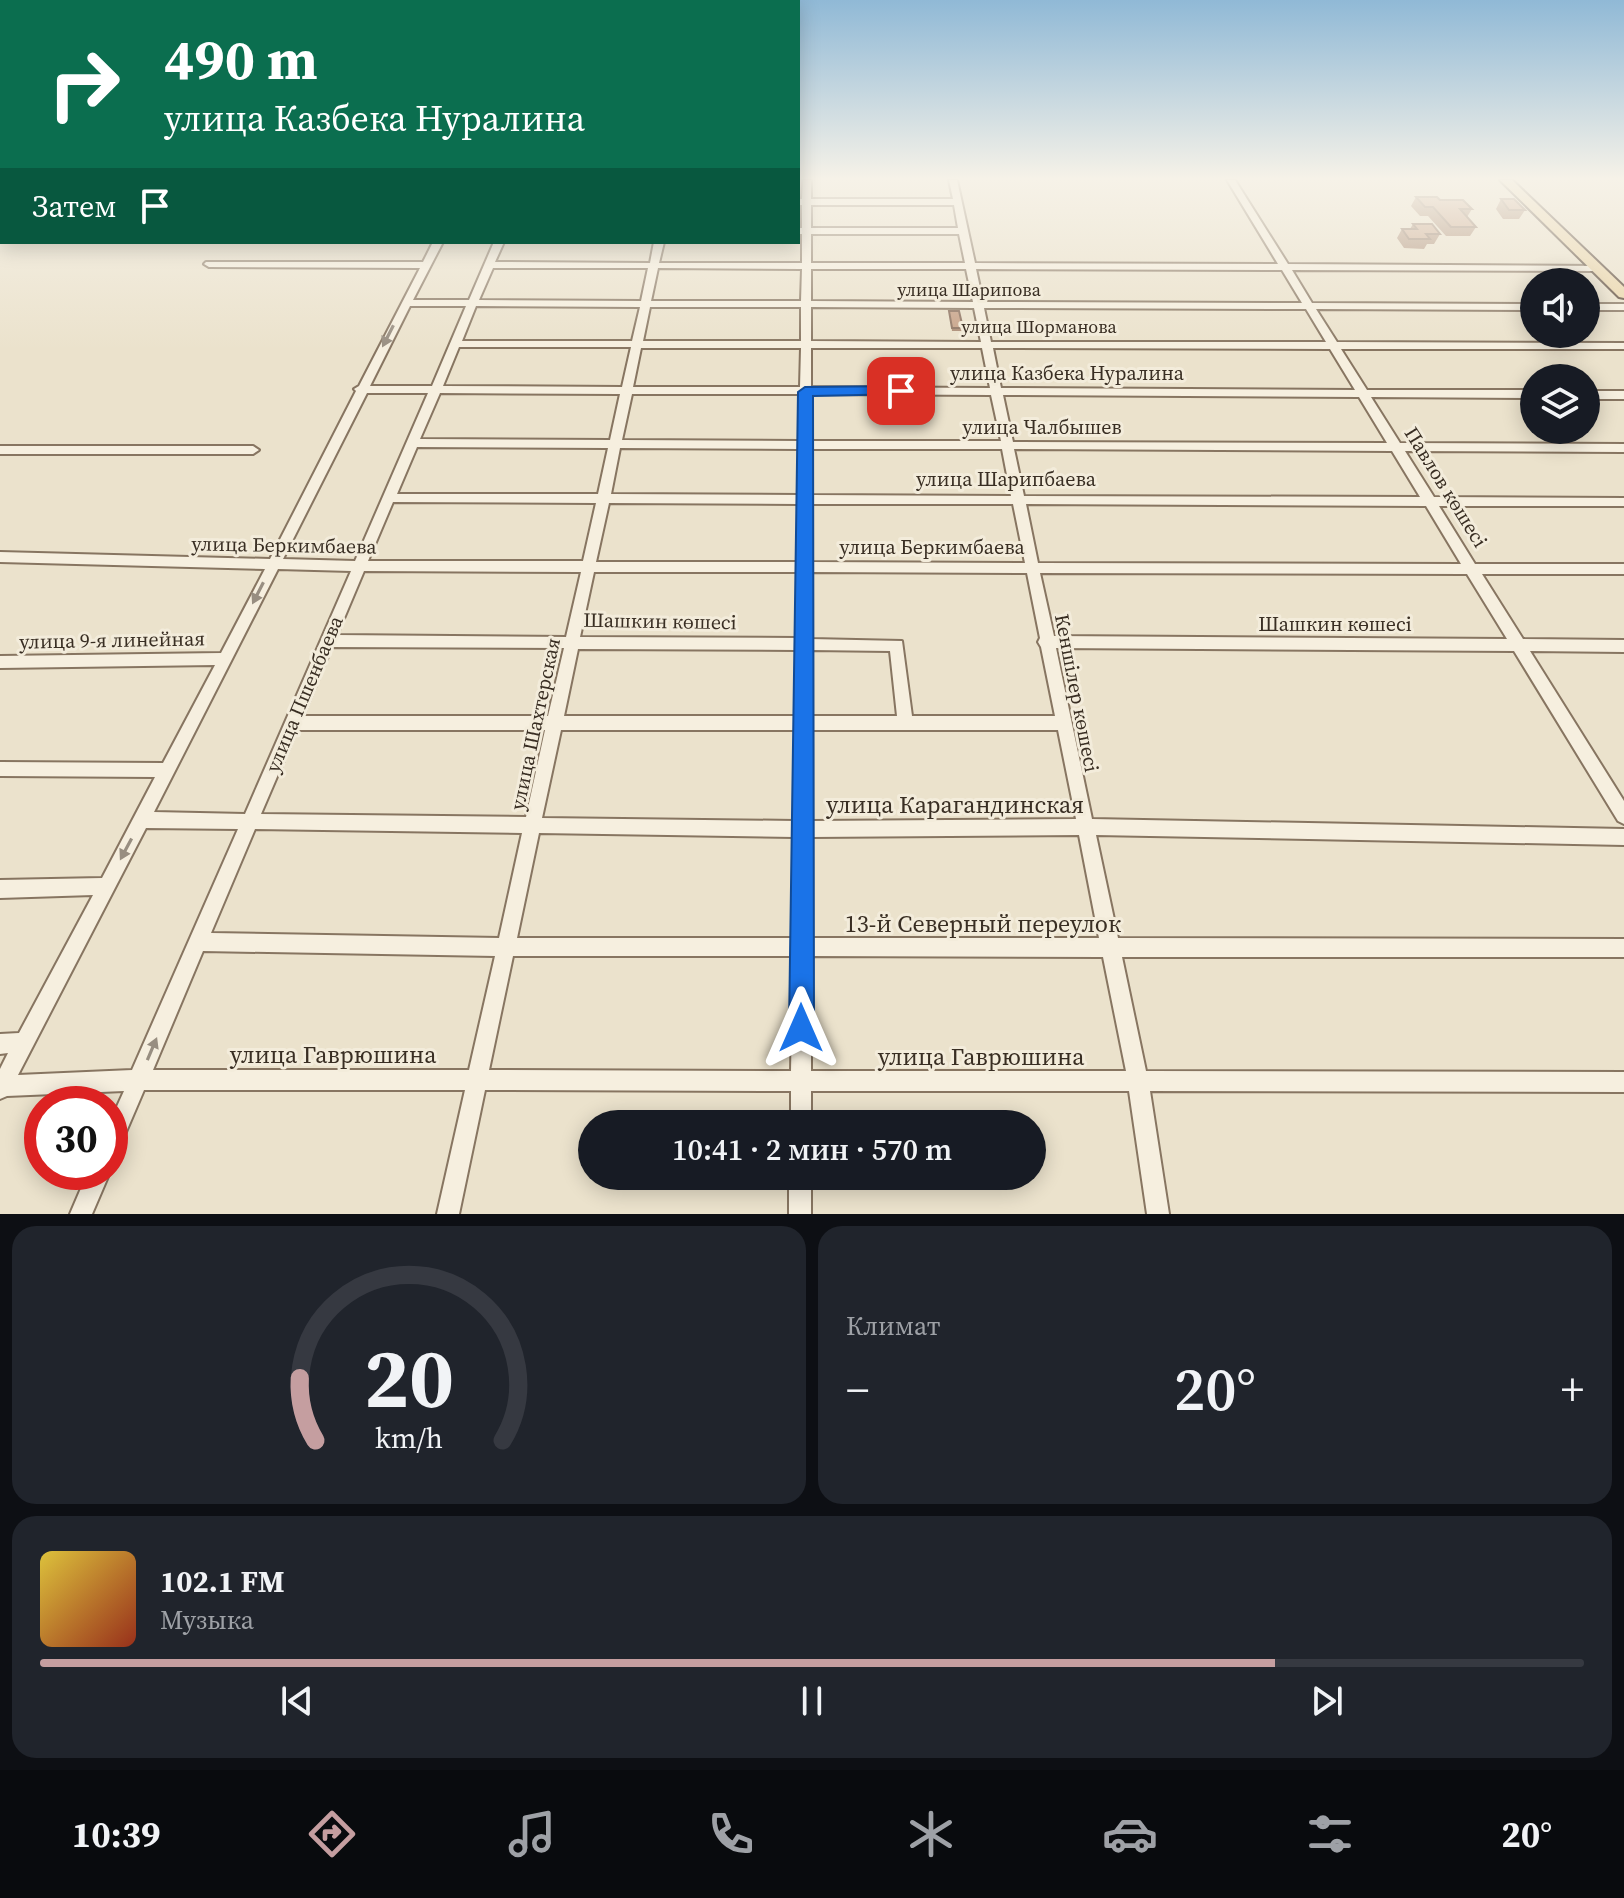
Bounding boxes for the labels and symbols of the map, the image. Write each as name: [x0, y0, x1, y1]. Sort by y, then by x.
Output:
street label: улица Шарипова: [897, 277, 1042, 302]
street label: улица Шорманова: [961, 314, 1118, 339]
one-way arrow: [382, 324, 395, 347]
pin: [867, 357, 935, 425]
street label: улица Казбека Нуралина: [950, 359, 1185, 387]
street label: улица Чалбышев: [962, 413, 1122, 441]
street label: Павлов көшесі: [1398, 421, 1494, 553]
street label: улица Шарипбаева: [916, 465, 1097, 493]
street label: улица Беркимбаева: [191, 529, 378, 561]
street label: улица Беркимбаева: [839, 533, 1025, 561]
one-way arrow: [251, 581, 265, 604]
street label: Шашкин көшесі: [583, 606, 737, 636]
street label: Шашкин көшесі: [1258, 610, 1412, 638]
street label: улица Пшенбаева: [258, 611, 350, 777]
street label: Кеншілер көшесі: [1048, 612, 1106, 775]
street label: улица 9-я линейная: [19, 624, 205, 656]
street label: улица Шахтерская: [503, 635, 567, 813]
street label: улица Карагандинская: [826, 788, 1084, 821]
one-way arrow: [120, 837, 133, 860]
street label: 13-й Северный переулок: [845, 907, 1121, 940]
position arrow: [759, 986, 843, 1070]
one-way arrow: [145, 1037, 158, 1061]
street label: улица Гаврюшина: [230, 1038, 437, 1071]
street label: улица Гаврюшина: [878, 1040, 1085, 1073]
speed limit sign: 30: [24, 1086, 128, 1190]

